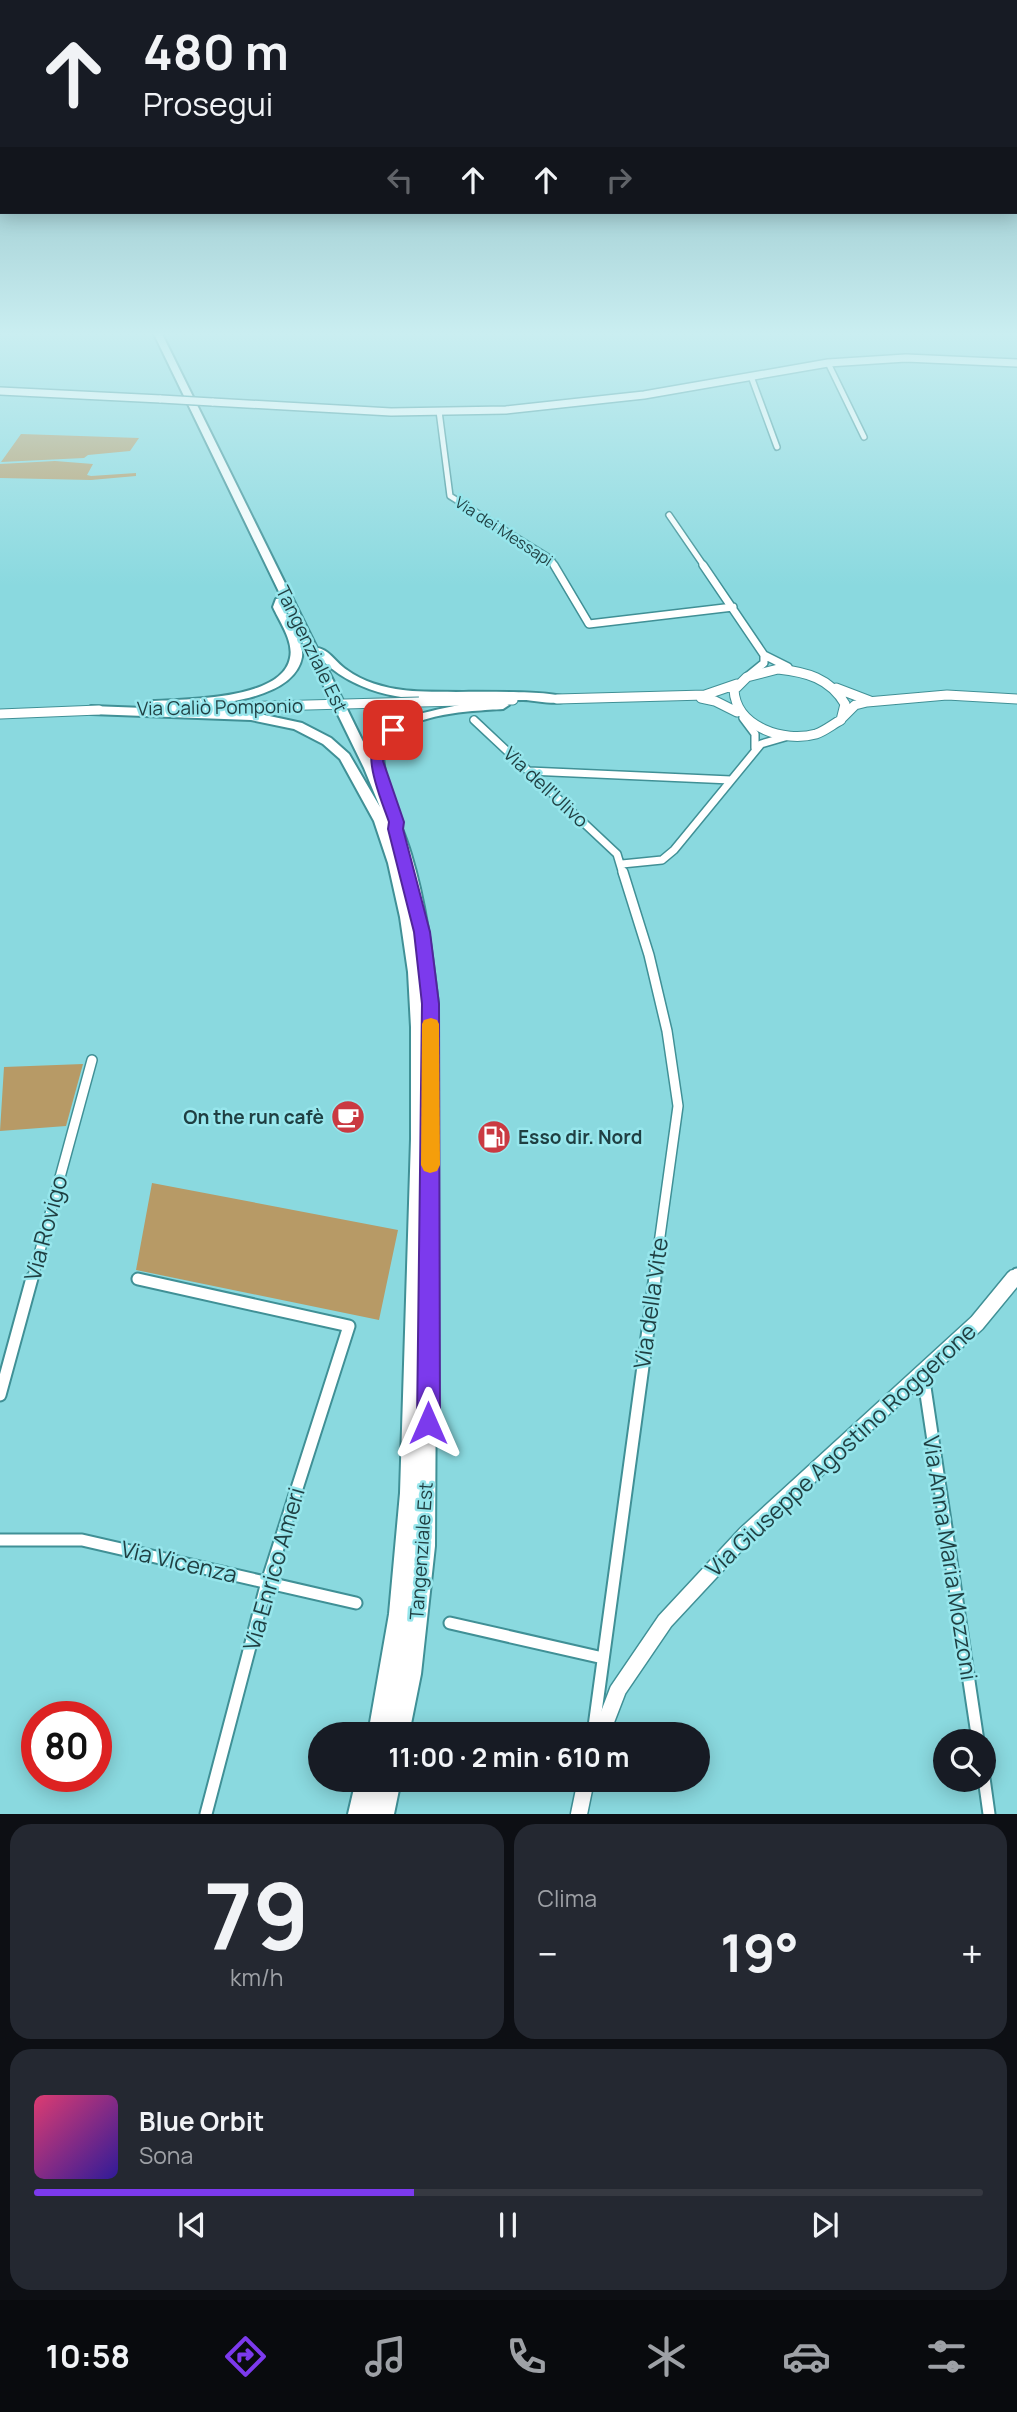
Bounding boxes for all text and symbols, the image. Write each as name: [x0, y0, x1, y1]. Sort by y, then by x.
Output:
text: 480 m: [143, 18, 289, 85]
icon: ahead: [28, 28, 119, 119]
text: Prosegui: [143, 82, 273, 126]
icon: left: [381, 161, 419, 199]
icon: ahead: [454, 161, 492, 199]
icon: ahead: [527, 161, 565, 199]
icon: right: [600, 161, 638, 199]
street label: Via dei Messapi: [451, 491, 557, 571]
street label: Tangenziale Est: [270, 581, 354, 717]
street label: Via Caliò Pomponio: [137, 693, 303, 721]
pin: [363, 700, 423, 760]
icon: arrive: [374, 711, 412, 749]
street label: Via dell'Ulivo: [498, 741, 594, 833]
cafe icon: On the run cafè: [329, 1098, 367, 1136]
place label: On the run cafè: [183, 1104, 324, 1130]
fuel station icon: Esso dir. Nord: [475, 1118, 513, 1156]
place label: Esso dir. Nord: [518, 1124, 642, 1150]
street label: Via Rovigo: [16, 1171, 74, 1284]
street label: Via della Vite: [625, 1235, 675, 1371]
street label: Via Giuseppe Agostino Roggerone: [698, 1315, 983, 1584]
position arrow: [391, 1386, 465, 1460]
street label: Via Anna Maria Mozzoni: [916, 1433, 986, 1682]
street label: Tangenziale Est: [403, 1481, 439, 1621]
street label: Via Enrico Ameri: [234, 1483, 312, 1654]
street label: Via Vicenza: [118, 1532, 240, 1590]
speed limit sign: 80: [21, 1701, 112, 1792]
map controls: [933, 1729, 996, 1792]
button: search: [933, 1729, 996, 1792]
text: 11:00 · 2 min · 610 m: [388, 1739, 630, 1775]
text: 79: [204, 1853, 309, 1977]
text: Clima: [538, 1882, 597, 1914]
text: 19°: [720, 1917, 799, 1988]
text: −: [538, 1927, 558, 1979]
text: +: [961, 1927, 983, 1979]
text: km/h: [230, 1961, 284, 1993]
text: Blue Orbit: [139, 2103, 264, 2139]
text: Sona: [139, 2139, 193, 2171]
icon: previous: [173, 2206, 211, 2244]
icon: pause: [489, 2206, 527, 2244]
icon: next: [806, 2206, 844, 2244]
icon: directions: [221, 2332, 270, 2381]
icon: music: [361, 2332, 410, 2381]
icon: phone: [502, 2332, 551, 2381]
icon: climate: [642, 2332, 691, 2381]
icon: car: [782, 2332, 831, 2381]
icon: filters: [922, 2332, 971, 2381]
text: 10:58: [46, 2334, 130, 2378]

